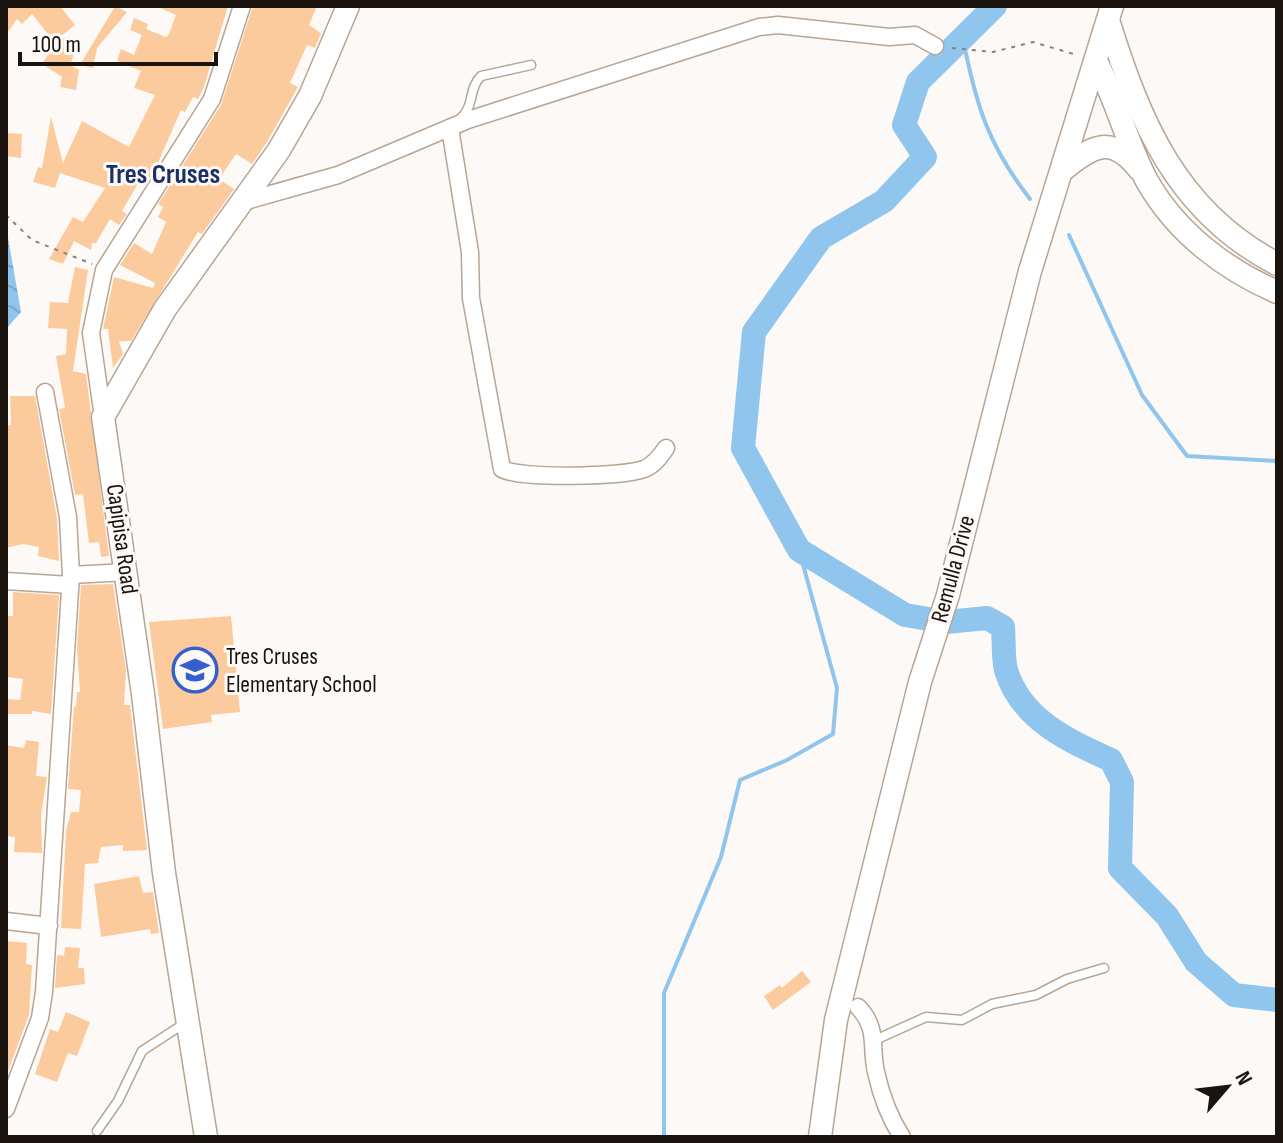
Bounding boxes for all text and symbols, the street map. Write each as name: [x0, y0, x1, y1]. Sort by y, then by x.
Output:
scale bar: [20, 16, 216, 66]
text: 100 m: [32, 30, 81, 59]
district label: Tres Cruses: [106, 158, 220, 191]
street label: Capipisa Road: [100, 482, 144, 596]
street label: Remulla Drive: [925, 512, 981, 626]
place label: Tres Cruses Elementary School: [226, 642, 377, 699]
school or university icon: Tres Cruses Elementary School: [171, 646, 219, 694]
north arrow: [1187, 1047, 1267, 1127]
text: N: [1229, 1067, 1258, 1090]

